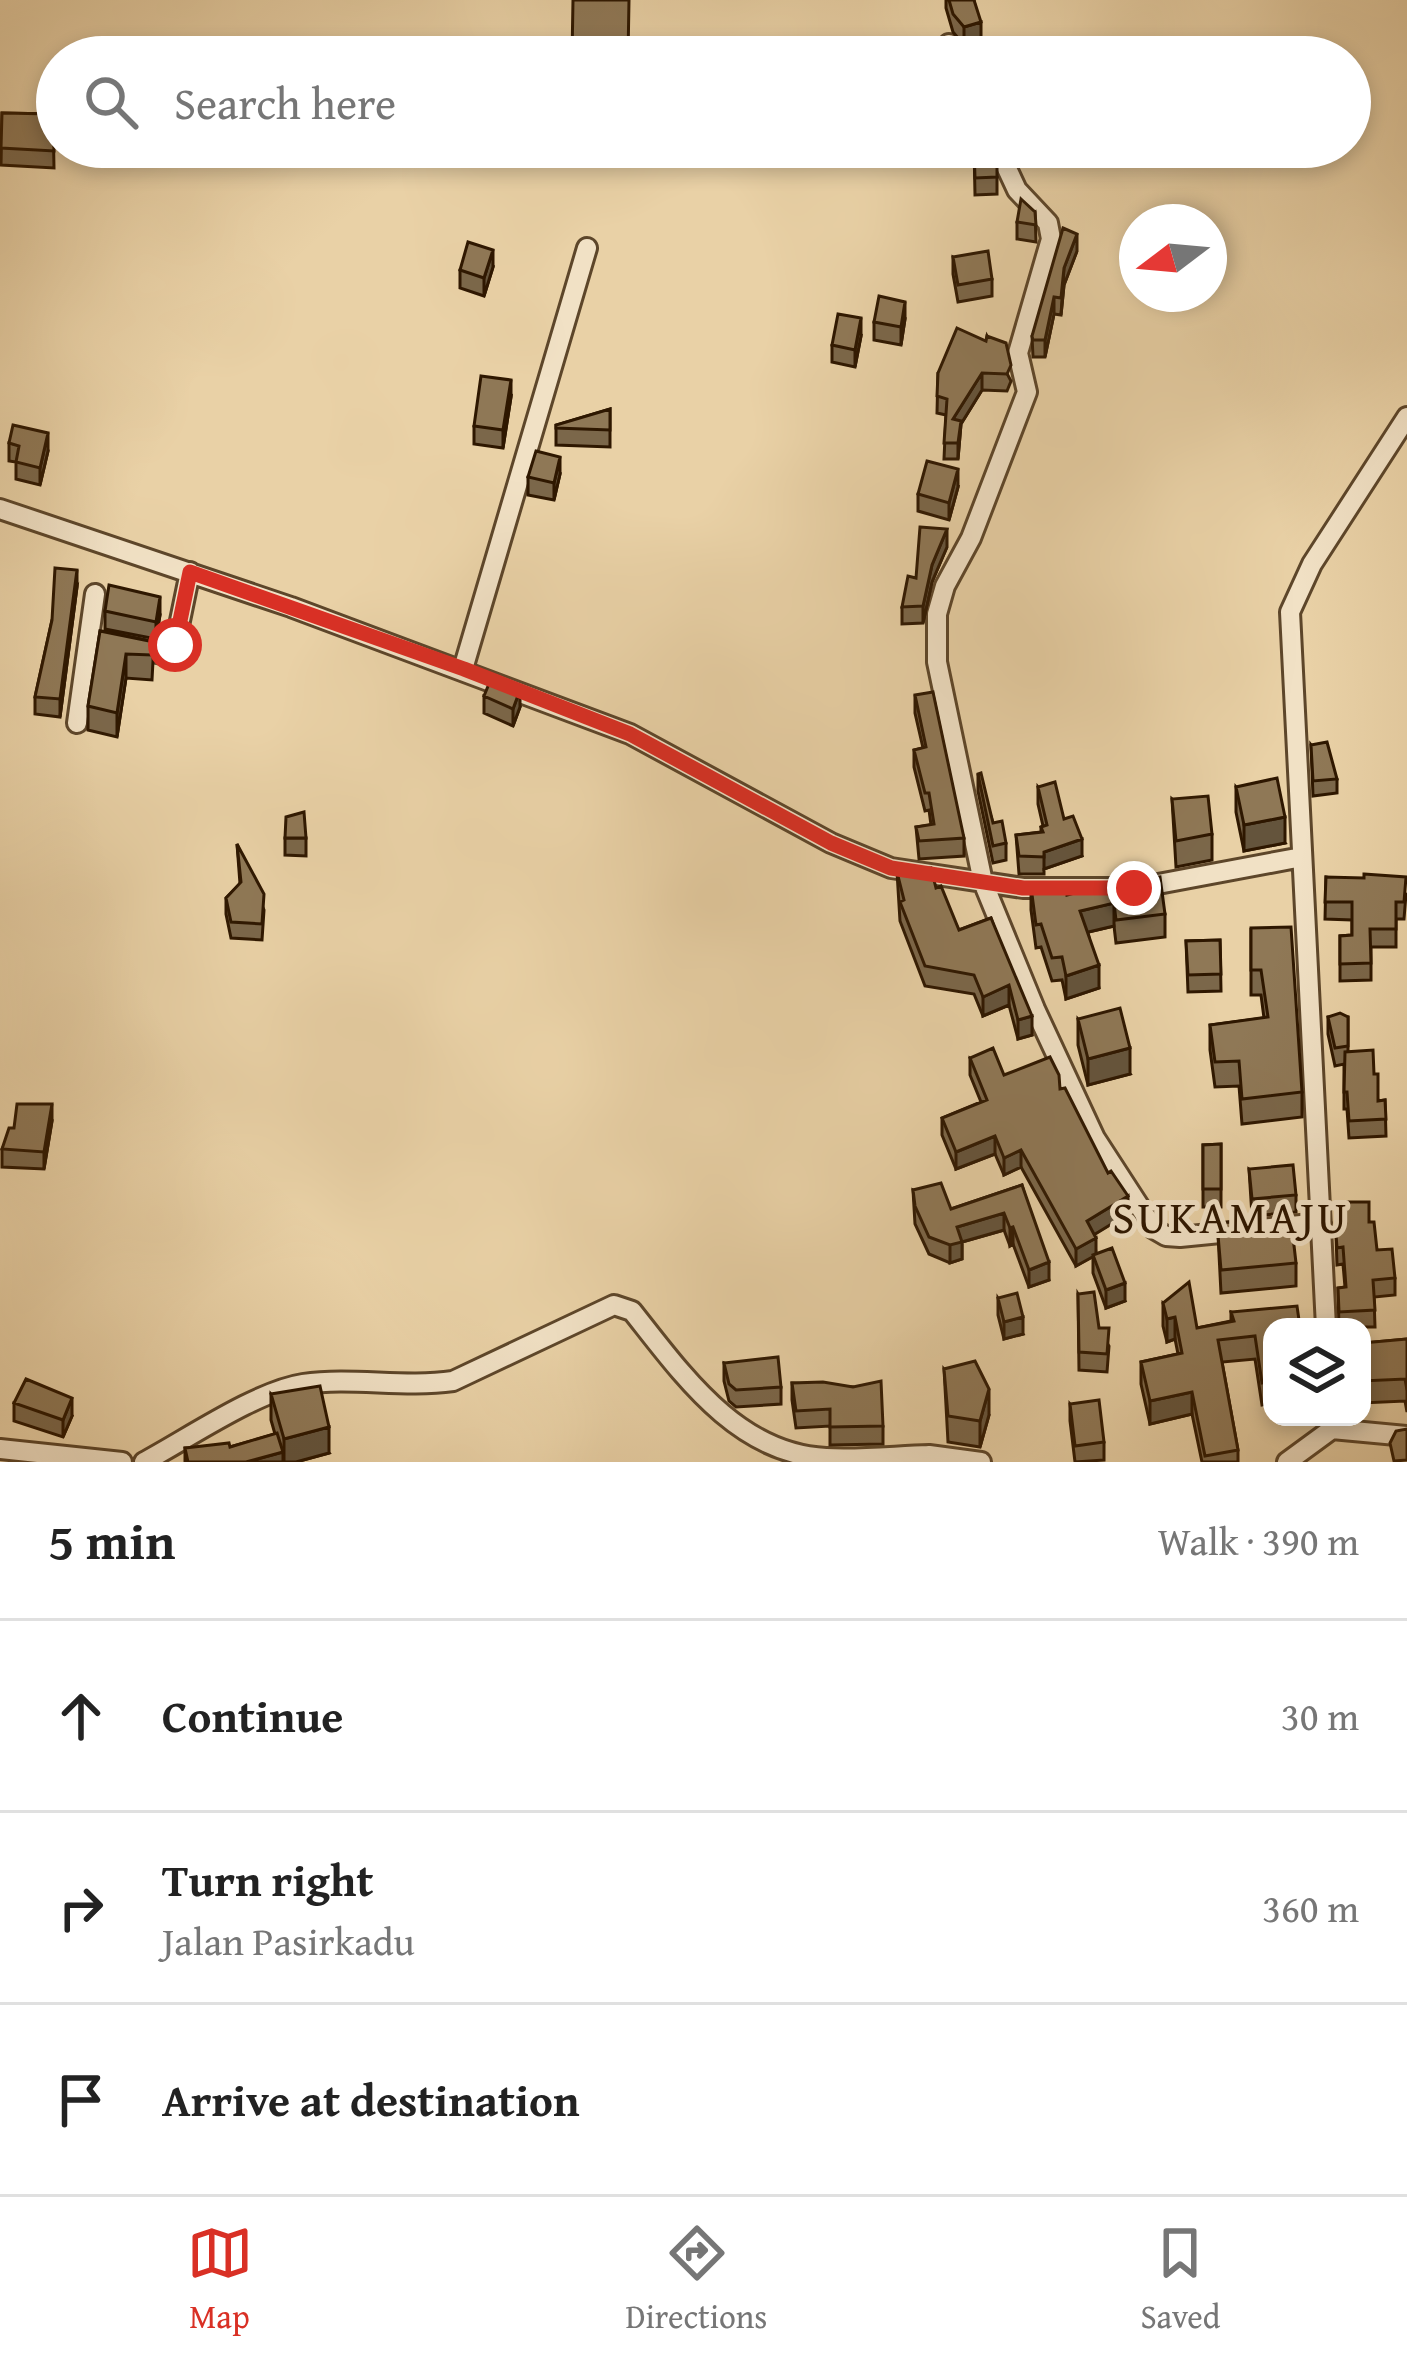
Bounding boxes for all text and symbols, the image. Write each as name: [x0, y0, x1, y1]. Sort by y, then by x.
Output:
search box: [36, 36, 1371, 168]
icon: search: [78, 69, 144, 135]
text: Search here: [174, 70, 396, 135]
north arrow: [1119, 204, 1227, 312]
route start: [148, 618, 202, 672]
route end: [1107, 861, 1161, 915]
district label: SUKAMAJU: [1112, 1184, 1350, 1249]
map controls: [1263, 1318, 1371, 1426]
button: layers: [1263, 1318, 1371, 1426]
text: 5 min: [48, 1503, 175, 1578]
text: Walk · 390 m: [1158, 1512, 1359, 1569]
icon: ahead: [48, 1683, 114, 1749]
text: Continue: [162, 1683, 343, 1748]
text: 30 m: [1281, 1687, 1359, 1744]
text: Turn right: [162, 1847, 374, 1912]
icon: right: [48, 1875, 114, 1941]
text: 360 m: [1262, 1879, 1359, 1936]
text: Jalan Pasirkadu: [162, 1912, 415, 1969]
icon: arrive: [48, 2067, 114, 2133]
text: Arrive at destination: [162, 2067, 580, 2132]
tab: Map: [187, 2220, 253, 2340]
tab: Directions: [626, 2220, 767, 2340]
tab: Saved: [1141, 2220, 1220, 2340]

